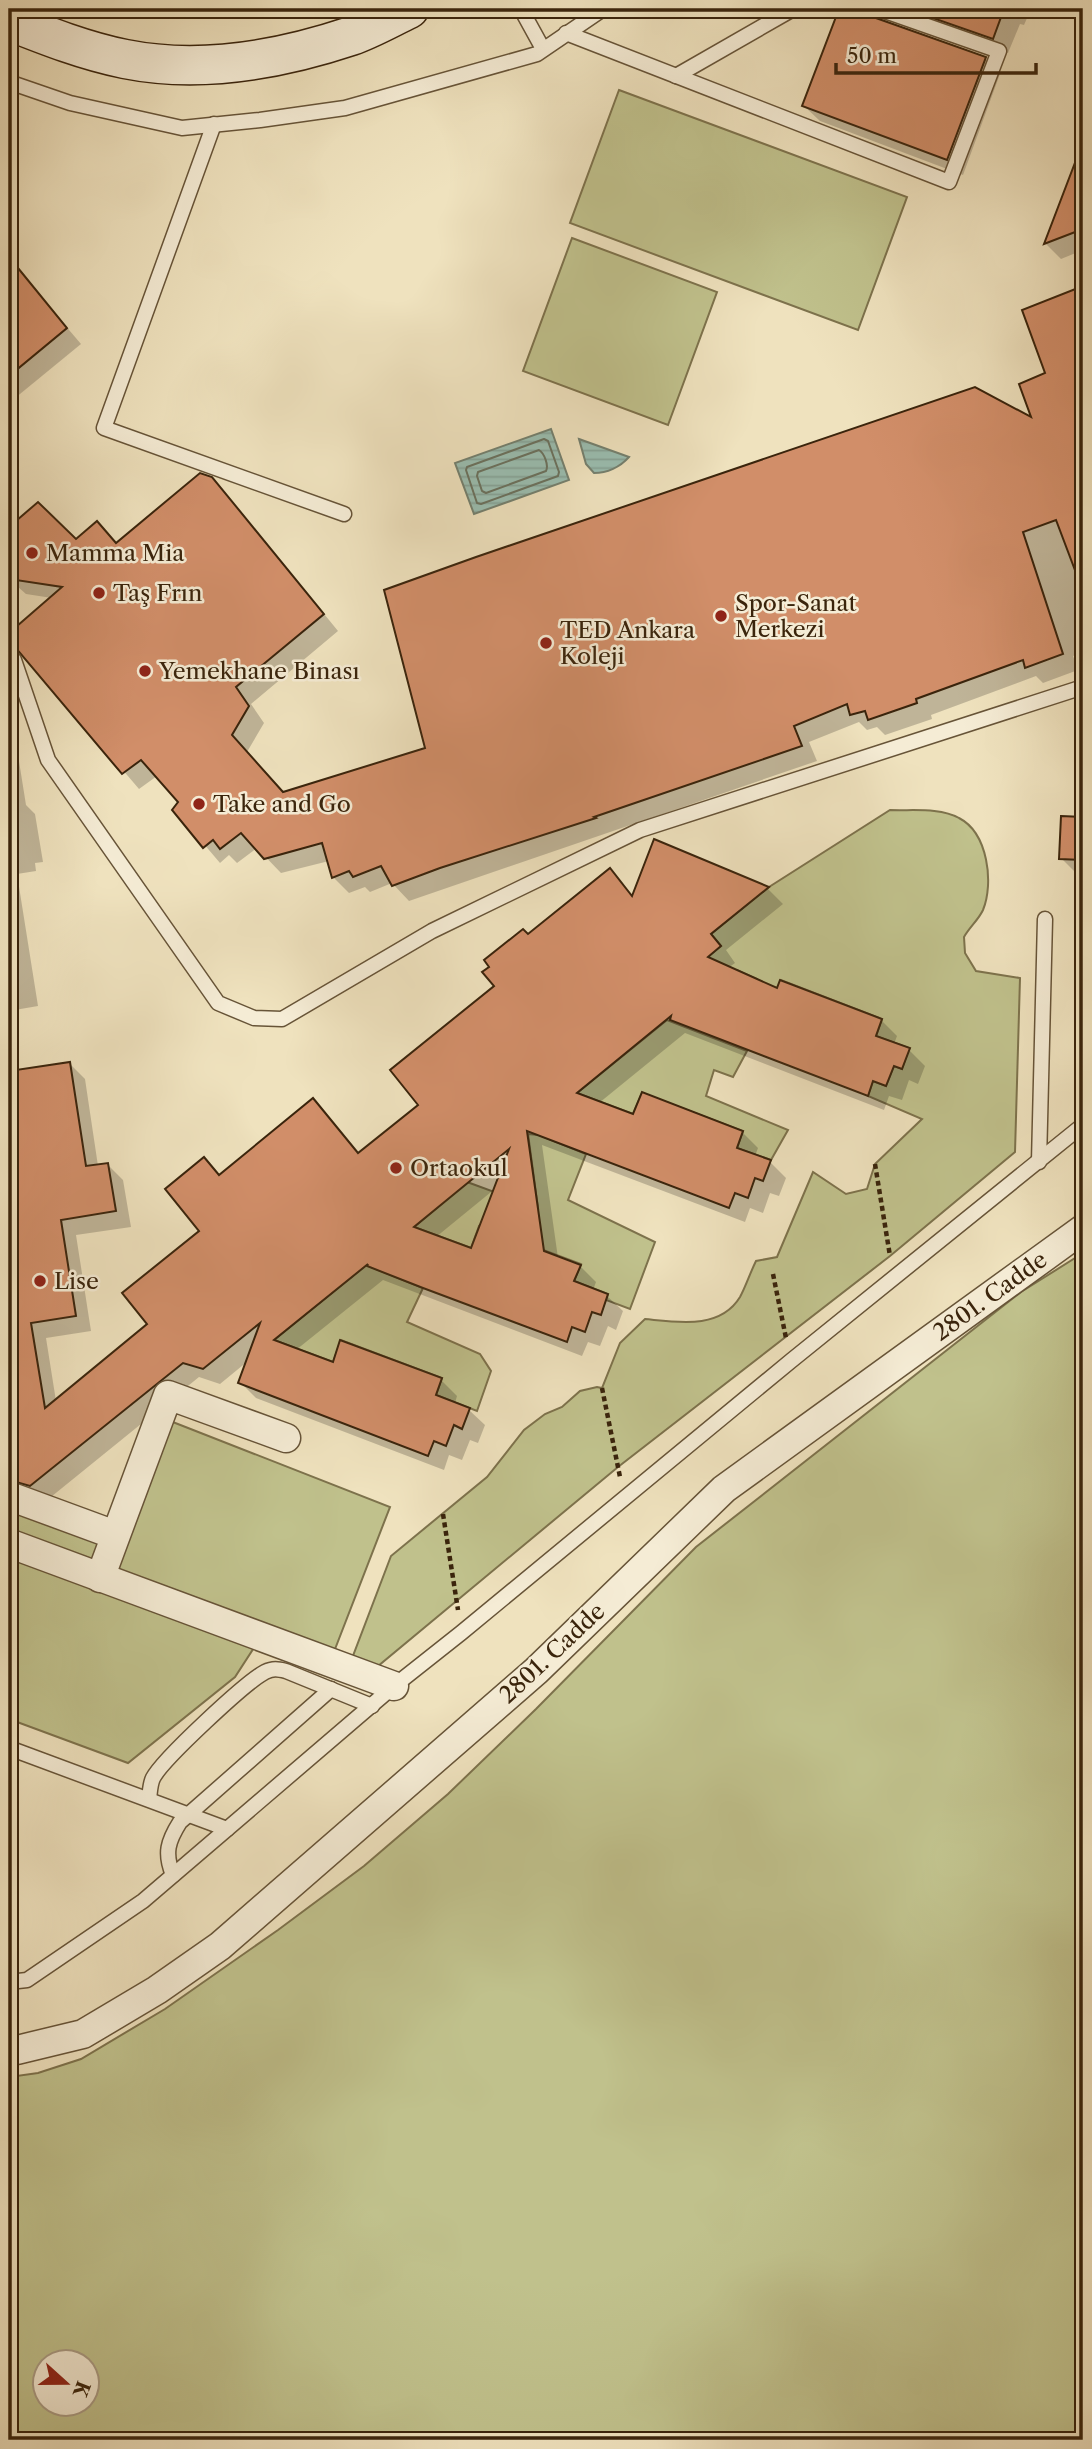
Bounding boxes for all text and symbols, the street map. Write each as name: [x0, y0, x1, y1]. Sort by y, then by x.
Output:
scale bar: [836, 32, 1036, 76]
text: 50 m: [847, 43, 897, 68]
place label: Mamma Mia: [46, 539, 185, 567]
marker: Mamma Mia: [24, 545, 40, 561]
place label: Taş Frın: [113, 579, 202, 607]
marker: Taş Frın: [91, 585, 107, 601]
place label: Spor-Sanat Merkezi: [735, 589, 857, 643]
marker: Spor-Sanat Merkezi: [713, 608, 729, 624]
place label: TED Ankara Koleji: [560, 616, 696, 670]
marker: TED Ankara Koleji: [538, 635, 554, 651]
place label: Yemekhane Binası: [158, 657, 360, 685]
marker: Yemekhane Binası: [137, 663, 153, 679]
place label: Take and Go: [213, 790, 351, 818]
marker: Take and Go: [191, 796, 207, 812]
place label: Ortaokul: [410, 1154, 508, 1182]
marker: Ortaokul: [388, 1160, 404, 1176]
street label: 2801. Cadde: [928, 1245, 1052, 1347]
place label: Lise: [54, 1267, 99, 1295]
marker: Lise: [32, 1273, 48, 1289]
street label: 2801. Cadde: [493, 1597, 611, 1709]
north arrow: [32, 2348, 102, 2418]
text: K: [68, 2378, 95, 2401]

